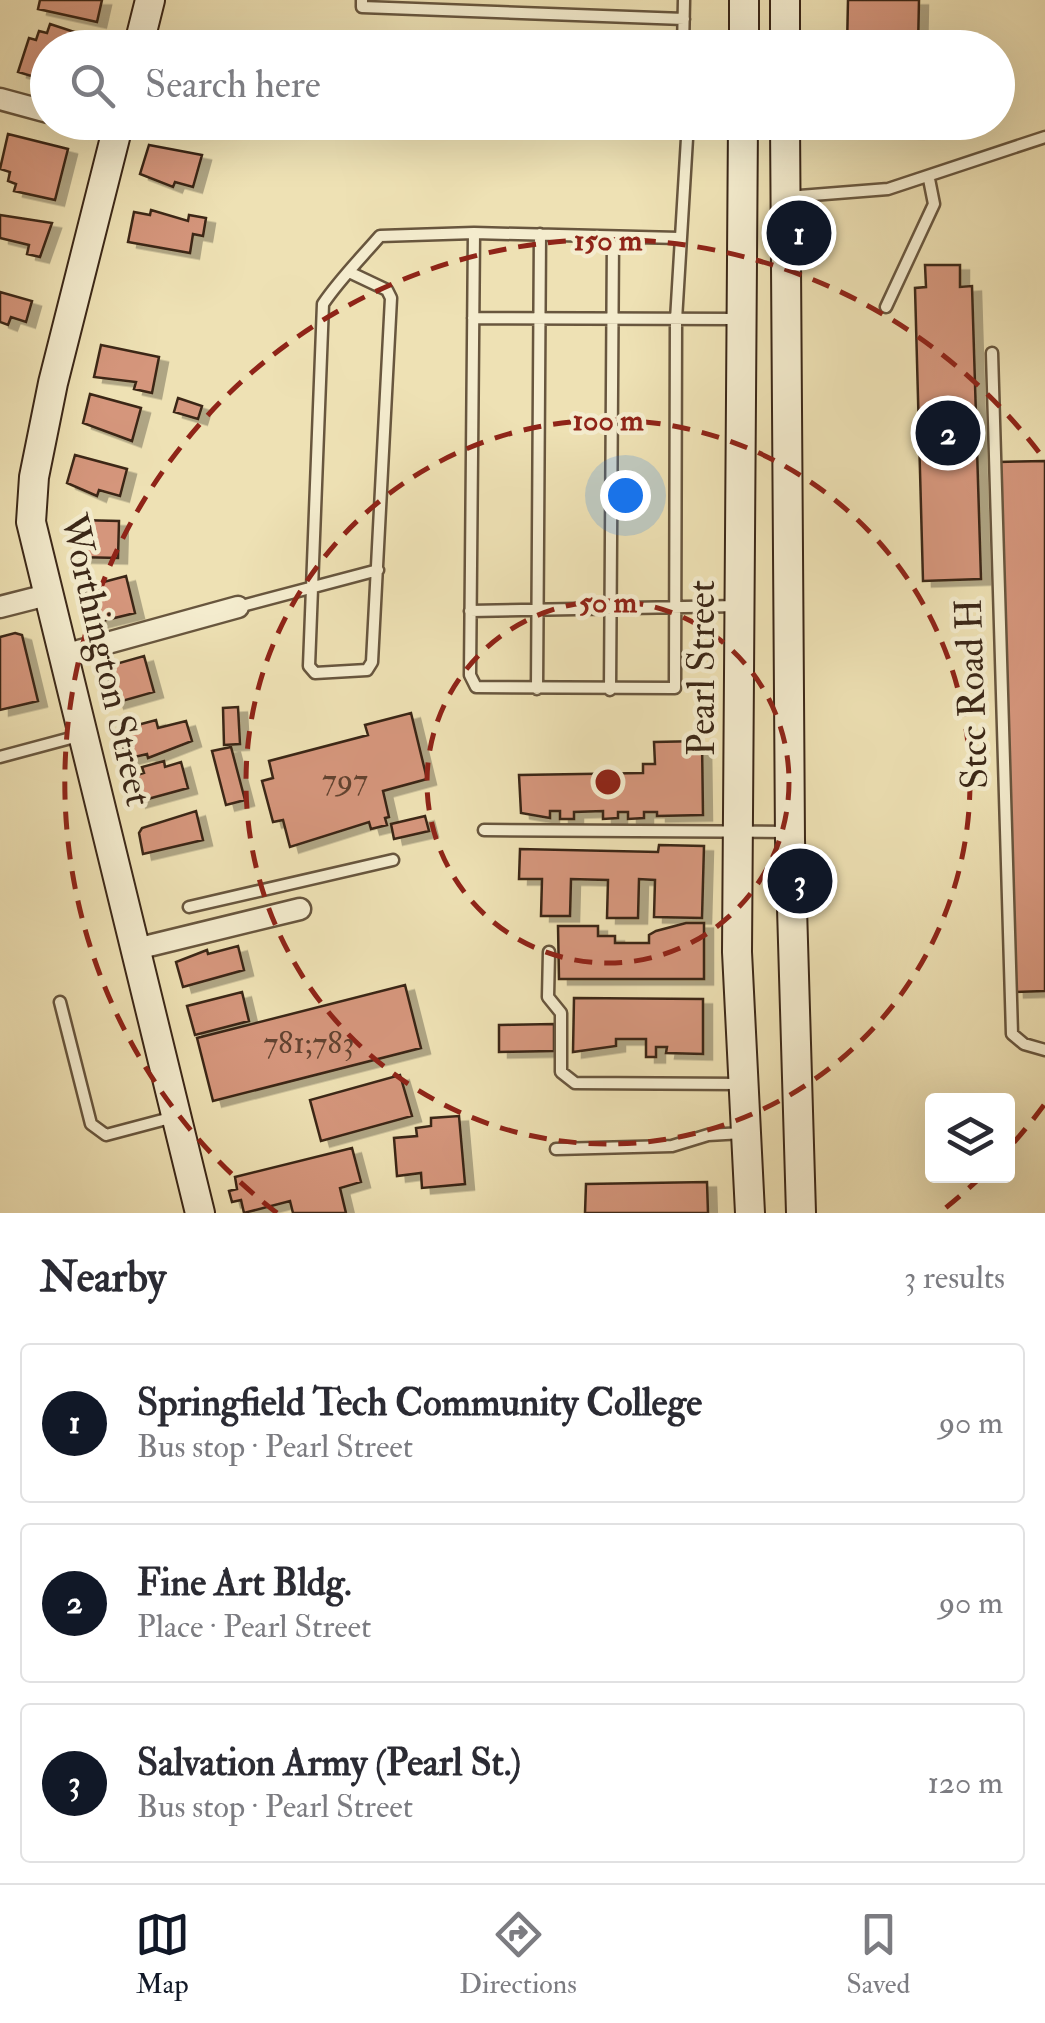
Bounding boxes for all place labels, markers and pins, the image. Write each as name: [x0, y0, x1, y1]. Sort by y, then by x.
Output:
pin: 1: [766, 196, 832, 270]
pin: 2: [916, 396, 980, 470]
centre of rings: [590, 764, 626, 800]
pin: 3: [768, 844, 832, 918]

